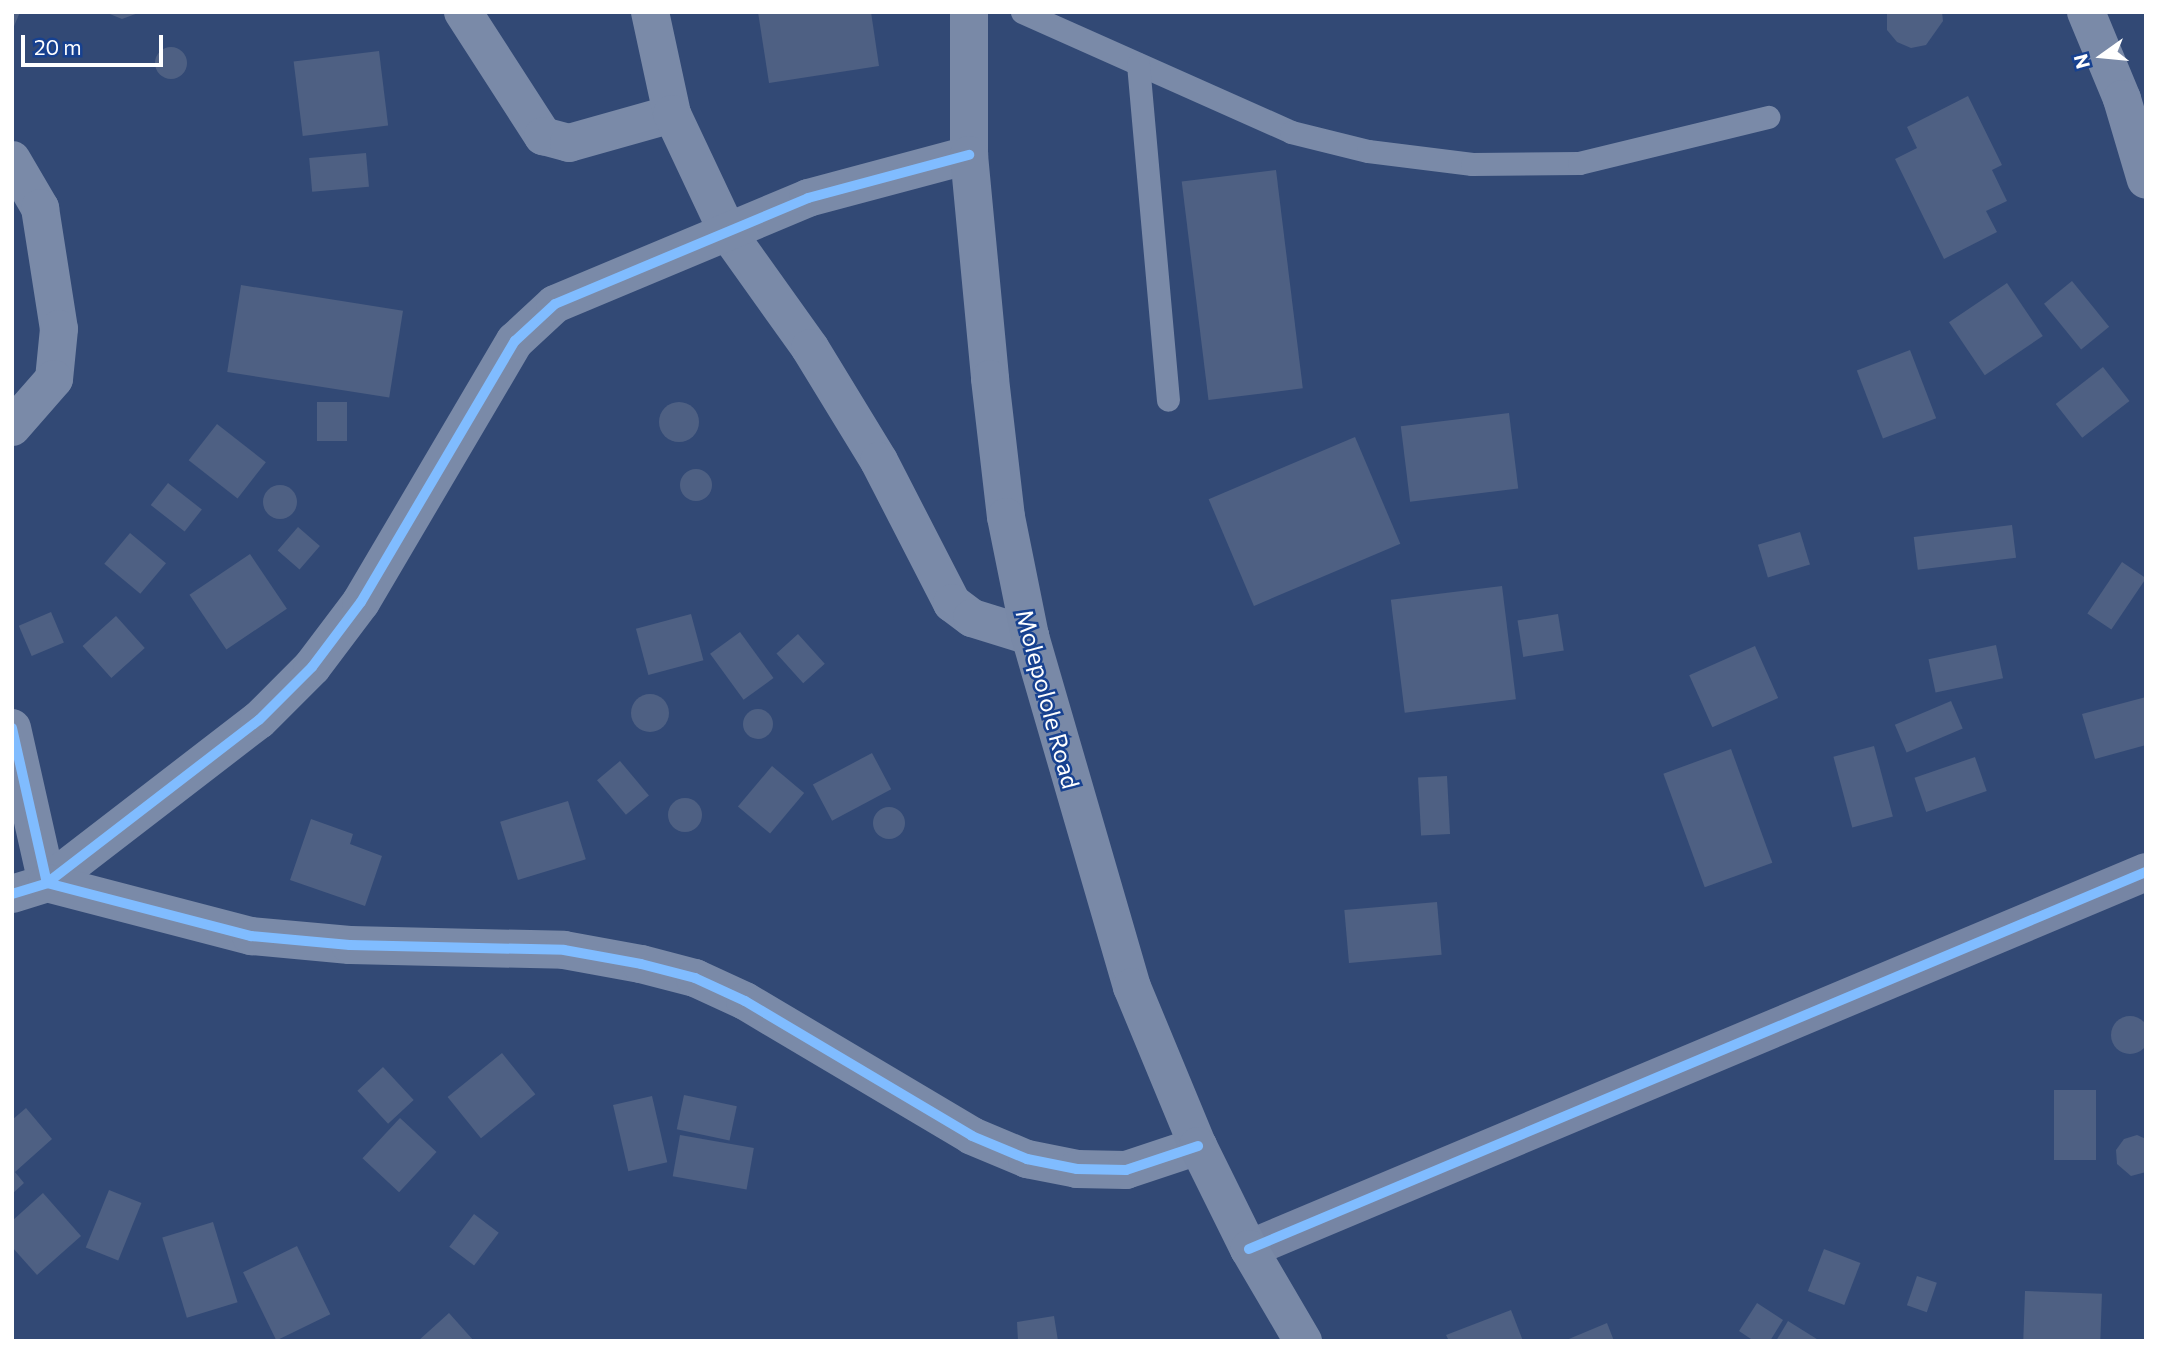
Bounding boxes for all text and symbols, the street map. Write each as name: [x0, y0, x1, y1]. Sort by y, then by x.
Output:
scale bar: [24, 21, 166, 65]
north arrow: [2067, 21, 2137, 91]
text: 20 m: [34, 34, 82, 59]
text: N: [2068, 52, 2094, 71]
street label: Molepolole Road: [1010, 606, 1086, 792]

